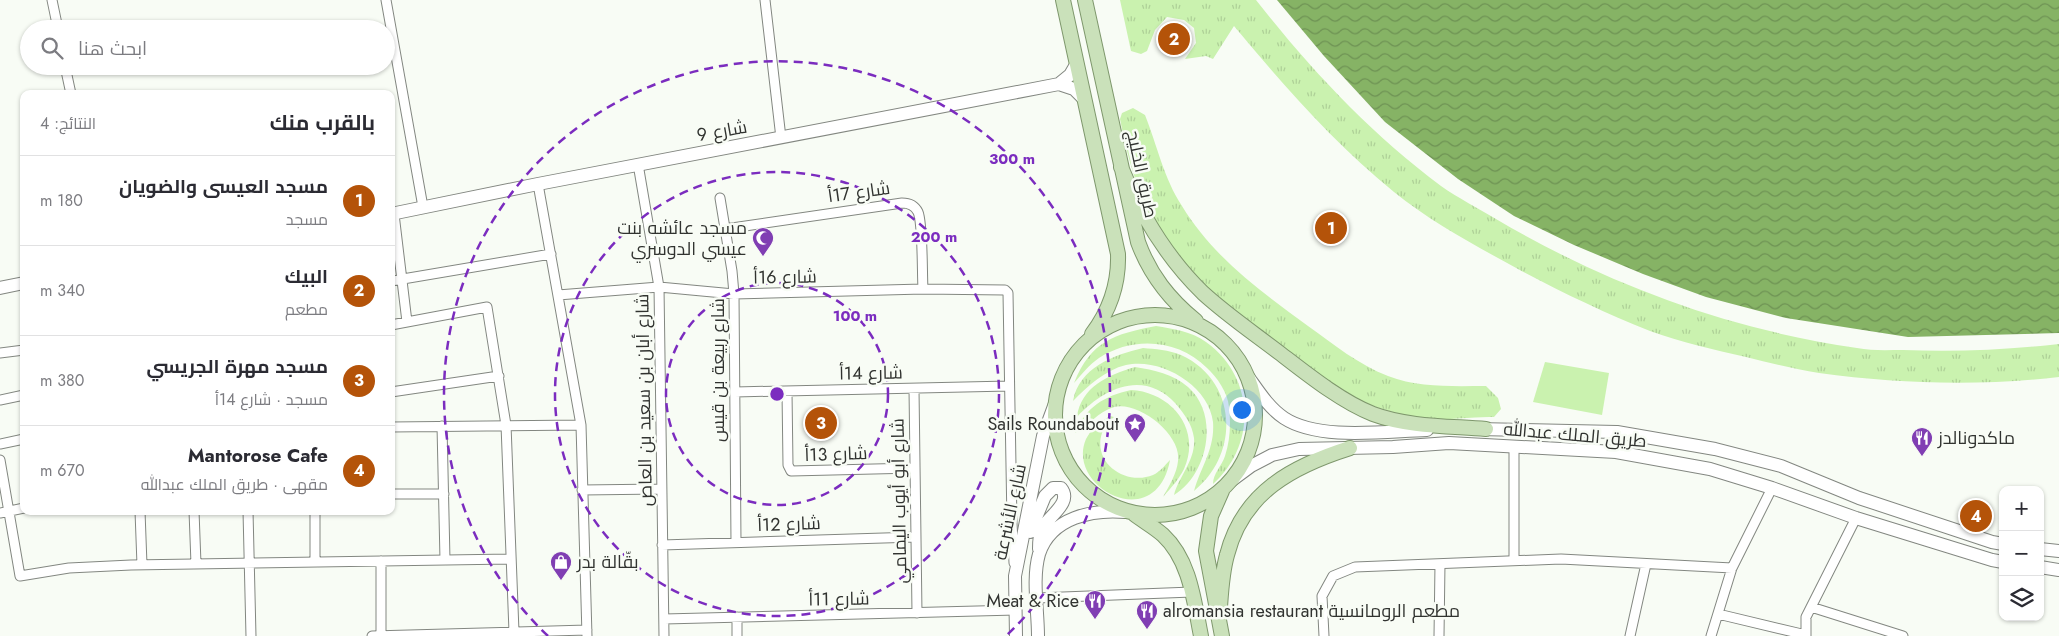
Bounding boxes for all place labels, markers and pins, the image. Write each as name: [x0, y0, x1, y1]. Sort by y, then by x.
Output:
pin: 2: [1158, 20, 1190, 58]
pin: 1: [1315, 209, 1347, 247]
place label: مسجد عائشه بنت عيسي الدوسري: [617, 215, 747, 263]
mosque icon: مسجد عائشه بنت عيسي الدوسري: [751, 226, 775, 257]
centre of rings: [768, 385, 786, 403]
pin: 3: [805, 404, 837, 442]
place label: Sails Roundabout: [987, 411, 1120, 437]
place icon: Sails Roundabout: [1123, 412, 1147, 443]
place label: ماكدونالدز: [1937, 425, 2015, 451]
restaurant icon: ماكدونالدز: [1910, 426, 1934, 457]
pin: 4: [1960, 497, 1992, 535]
place label: بقّالة بدر: [576, 549, 639, 575]
shop icon: بقّالة بدر: [549, 550, 573, 581]
place label: Meat & Rice: [987, 588, 1079, 614]
restaurant icon: Meat & Rice: [1083, 589, 1107, 620]
place label: alromansia restaurant مطعم الرومانسية: [1163, 598, 1460, 624]
restaurant icon: alromansia restaurant مطعم الرومانسية: [1135, 599, 1159, 630]

